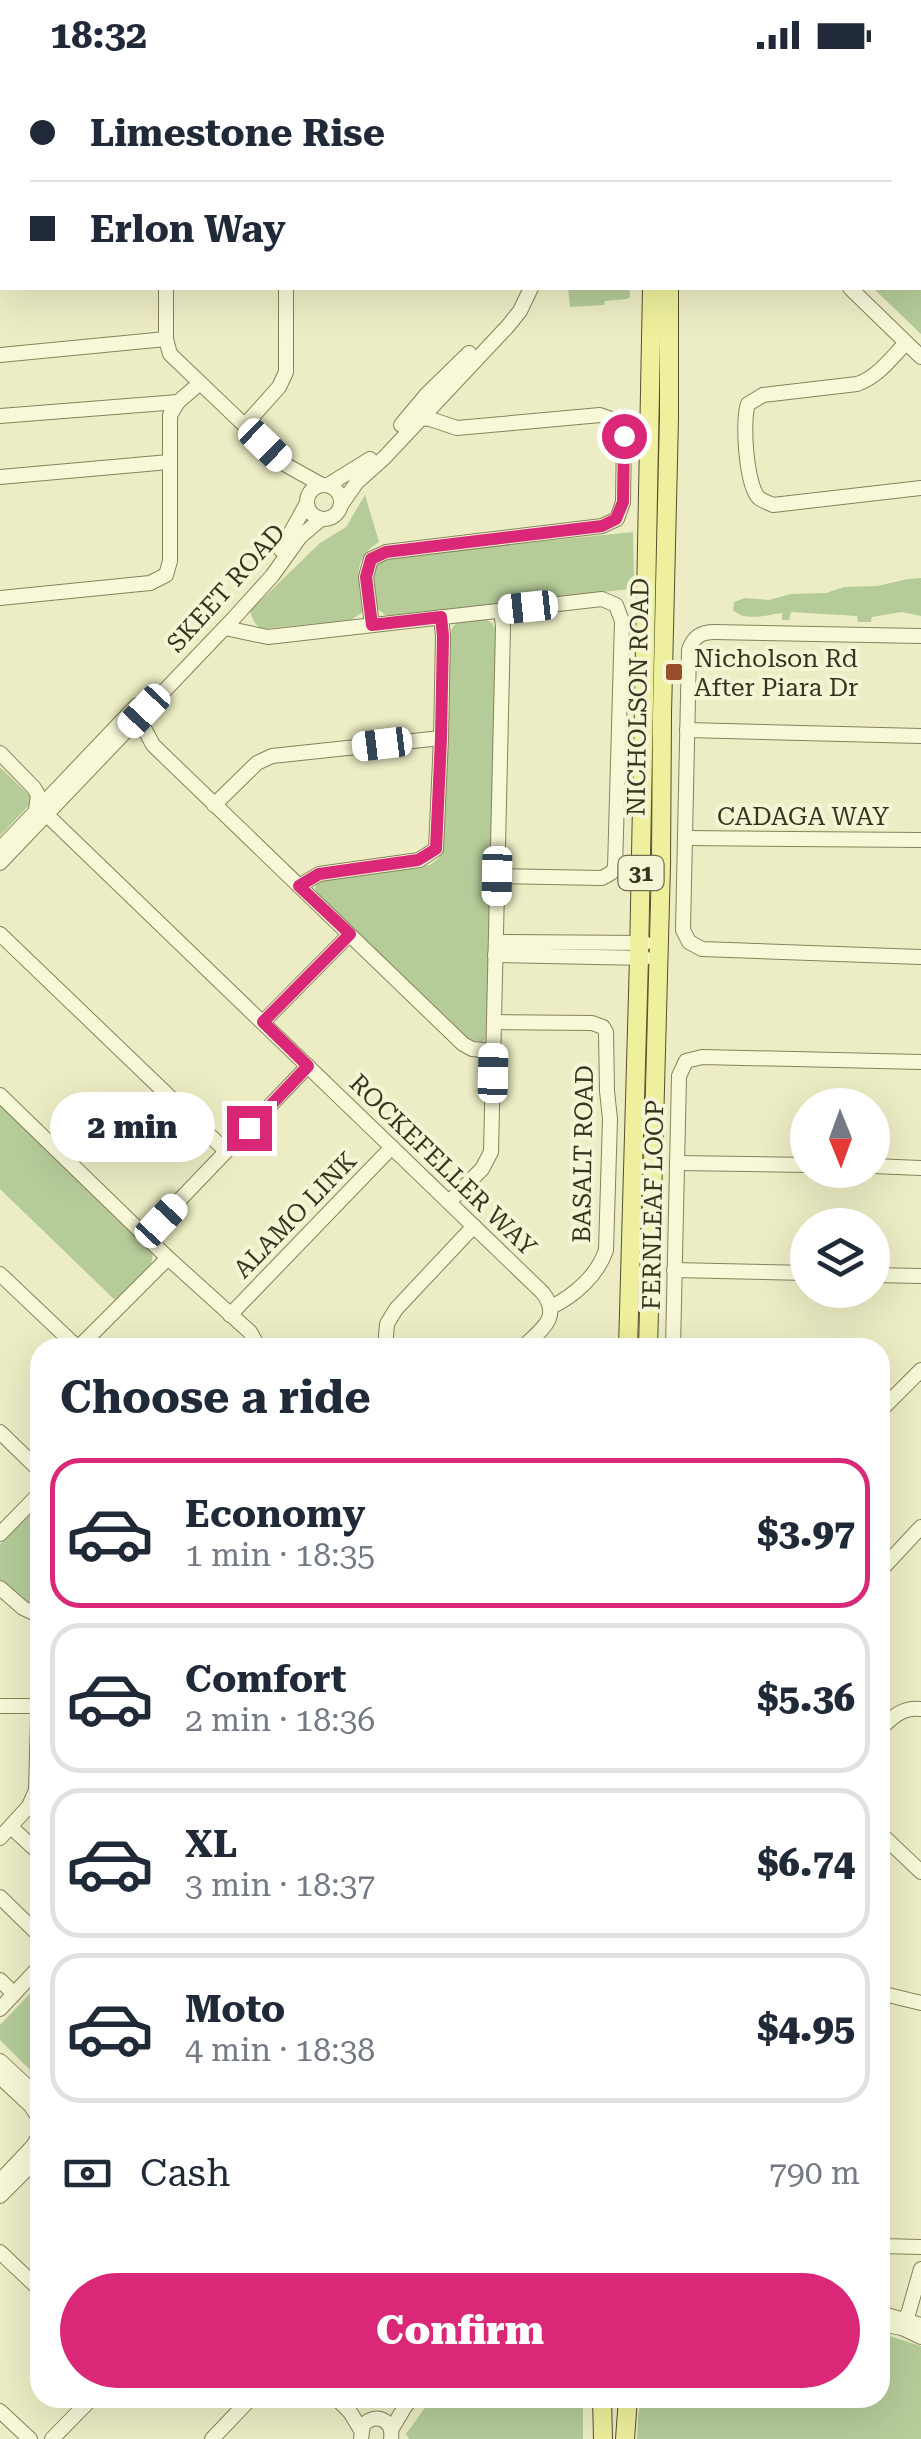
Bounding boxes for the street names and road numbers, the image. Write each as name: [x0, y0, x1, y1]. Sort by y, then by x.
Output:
street label: SKEET ROAD: [161, 518, 291, 658]
street label: NICHOLSON ROAD: [621, 578, 655, 816]
street label: CADAGA WAY: [717, 802, 889, 831]
road number: 31: [618, 856, 664, 890]
street label: BASALT ROAD: [567, 1065, 599, 1243]
street label: ROCKEFELLER WAY: [344, 1068, 542, 1262]
street label: FERNLEAF LOOP: [637, 1100, 669, 1310]
street label: ALAMO LINK: [228, 1146, 362, 1284]

